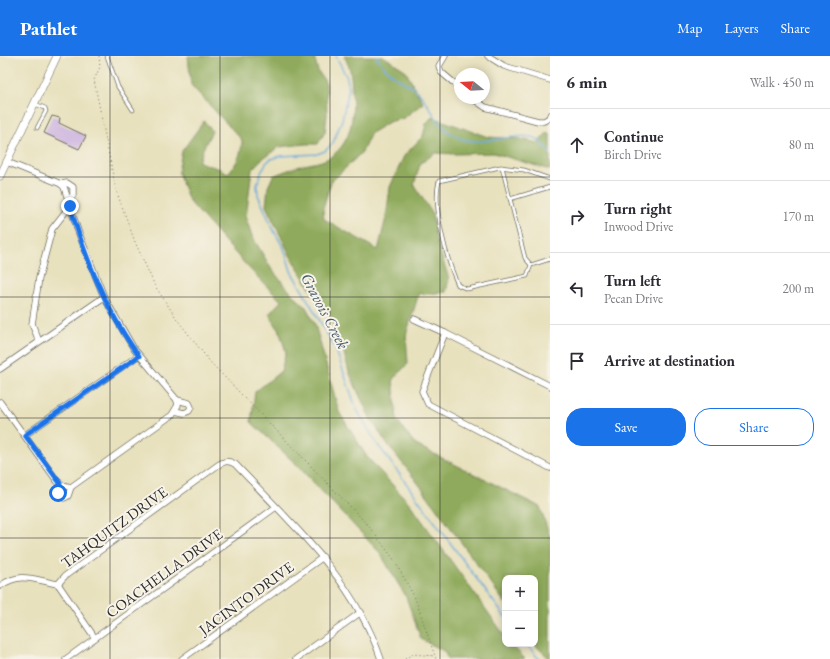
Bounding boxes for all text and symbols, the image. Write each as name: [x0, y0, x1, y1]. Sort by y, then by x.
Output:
text: Pathlet: [20, 16, 77, 41]
text: Map: [677, 19, 702, 37]
text: Layers: [724, 19, 759, 37]
text: Share: [781, 19, 810, 37]
north arrow: [454, 68, 490, 104]
text: 6 min: [566, 71, 607, 93]
text: Walk · 450 m: [750, 74, 814, 91]
text: Continue: [604, 127, 664, 146]
icon: ahead: [566, 134, 588, 156]
text: 80 m: [789, 136, 814, 153]
text: Birch Drive: [604, 146, 662, 163]
route end: [61, 197, 79, 215]
text: Turn right: [604, 199, 672, 218]
icon: right: [566, 206, 588, 228]
text: 170 m: [783, 208, 814, 225]
text: Inwood Drive: [604, 218, 673, 235]
water label: Gravois Creek: [296, 269, 354, 353]
text: Turn left: [604, 271, 661, 290]
icon: left: [566, 278, 588, 300]
text: 200 m: [783, 280, 814, 297]
text: Pecan Drive: [604, 290, 663, 307]
icon: arrive: [566, 350, 588, 372]
text: Arrive at destination: [604, 351, 735, 370]
button: Save: [566, 408, 686, 446]
button: Share: [694, 408, 814, 446]
street label: TAHQUITZ DRIVE: [57, 482, 171, 572]
route start: [49, 484, 67, 502]
street label: COACHELLA DRIVE: [102, 524, 226, 622]
street label: JACINTO DRIVE: [193, 557, 298, 640]
map controls: [502, 575, 538, 647]
button: +: [502, 575, 538, 611]
button: −: [502, 611, 538, 647]

